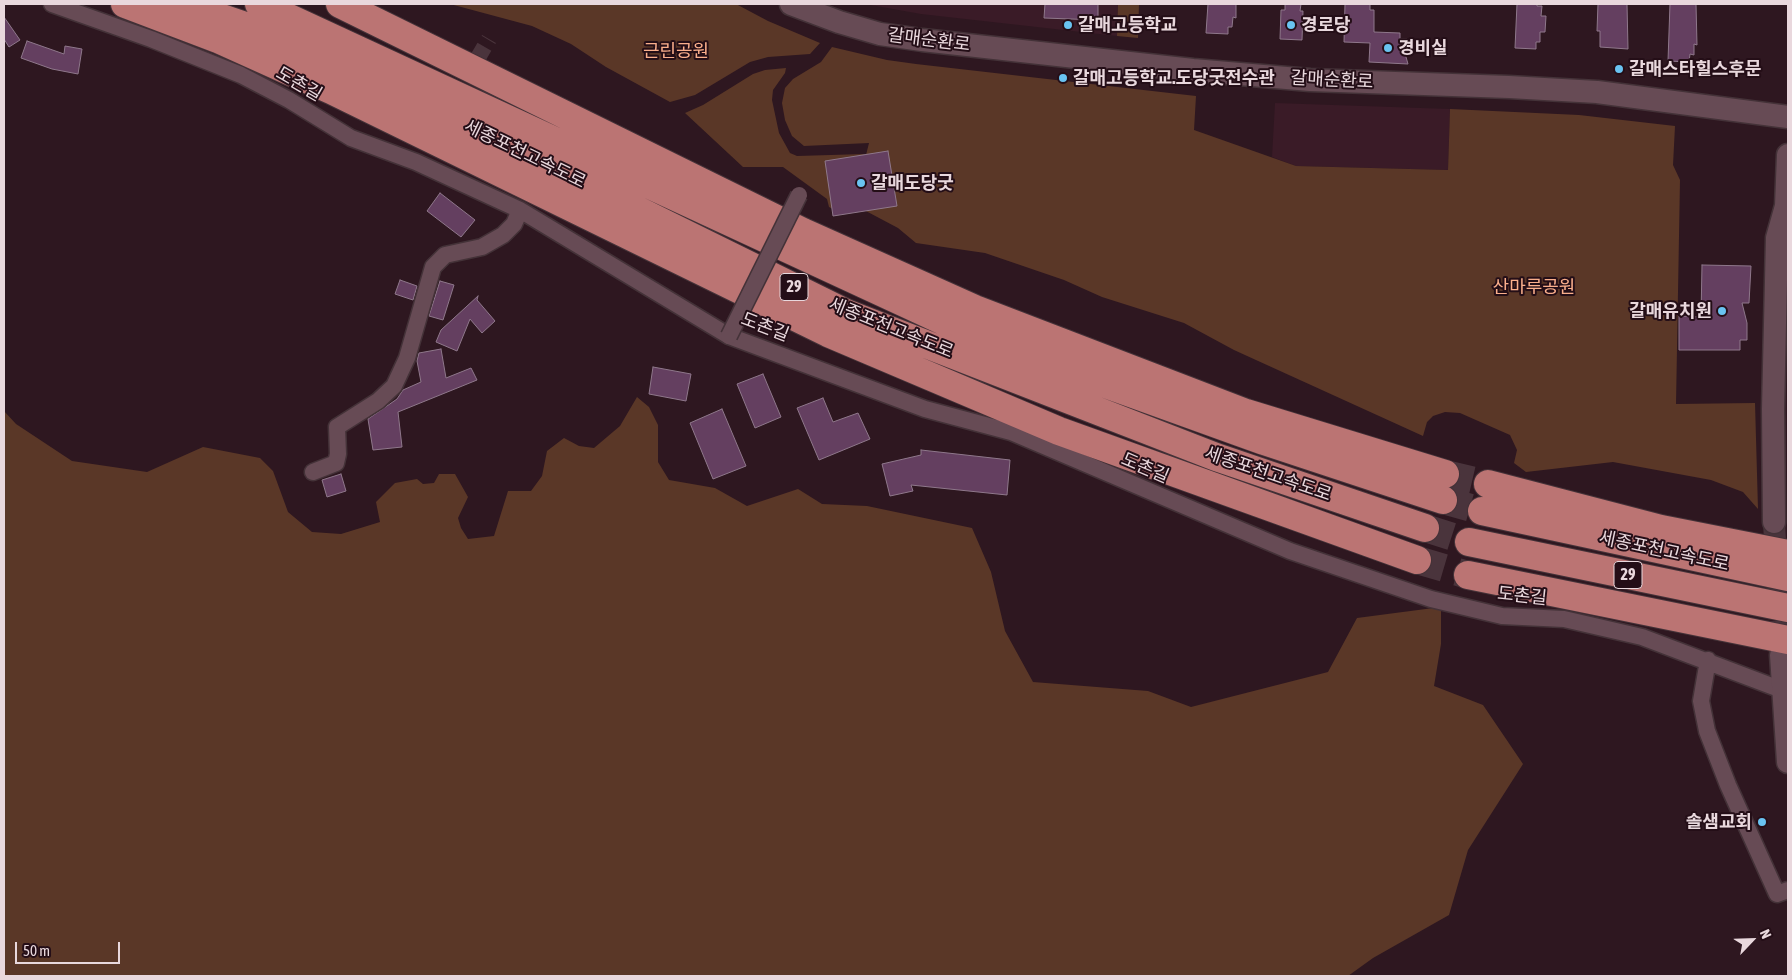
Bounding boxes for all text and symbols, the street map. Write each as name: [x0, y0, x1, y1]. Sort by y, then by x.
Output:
place label: 갈매고등학교: [1078, 14, 1177, 36]
place label: 경로당: [1301, 14, 1351, 36]
marker: 갈매고등학교: [1062, 19, 1074, 31]
marker: 경로당: [1285, 19, 1297, 31]
street label: 갈매순환로: [887, 24, 971, 56]
place label: 경비실: [1398, 37, 1448, 59]
park label: 근린공원: [643, 40, 709, 62]
marker: 경비실: [1382, 42, 1394, 54]
place label: 갈매스타힐스후문: [1629, 58, 1761, 80]
street label: 도촌길: [272, 62, 326, 106]
marker: 갈매스타힐스후문: [1613, 63, 1625, 75]
place label: 갈매고등학교.도당굿전수관: [1073, 67, 1275, 89]
street label: 갈매순환로: [1290, 67, 1374, 93]
marker: 갈매고등학교.도당굿전수관: [1057, 72, 1069, 84]
street label: 세종포천고속도로: [461, 115, 589, 193]
place label: 갈매도당굿: [871, 172, 954, 194]
marker: 갈매도당굿: [855, 177, 867, 189]
road number: 29: [780, 274, 808, 300]
park label: 산마루공원: [1493, 276, 1575, 298]
street label: 세종포천고속도로: [826, 293, 956, 363]
place label: 갈매유치원: [1629, 300, 1712, 322]
marker: 갈매유치원: [1716, 305, 1728, 317]
street label: 도촌길: [738, 308, 792, 346]
street label: 세종포천고속도로: [1202, 442, 1334, 506]
street label: 도촌길: [1118, 448, 1172, 488]
street label: 세종포천고속도로: [1597, 527, 1731, 575]
road number: 29: [1614, 562, 1642, 588]
street label: 도촌길: [1496, 583, 1548, 609]
place label: 솔샘교회: [1686, 811, 1752, 833]
marker: 솔샘교회: [1756, 816, 1768, 828]
north arrow: [1727, 915, 1777, 965]
text: N: [1757, 927, 1775, 941]
scale bar: [18, 932, 122, 964]
text: 50 m: [23, 942, 50, 959]

